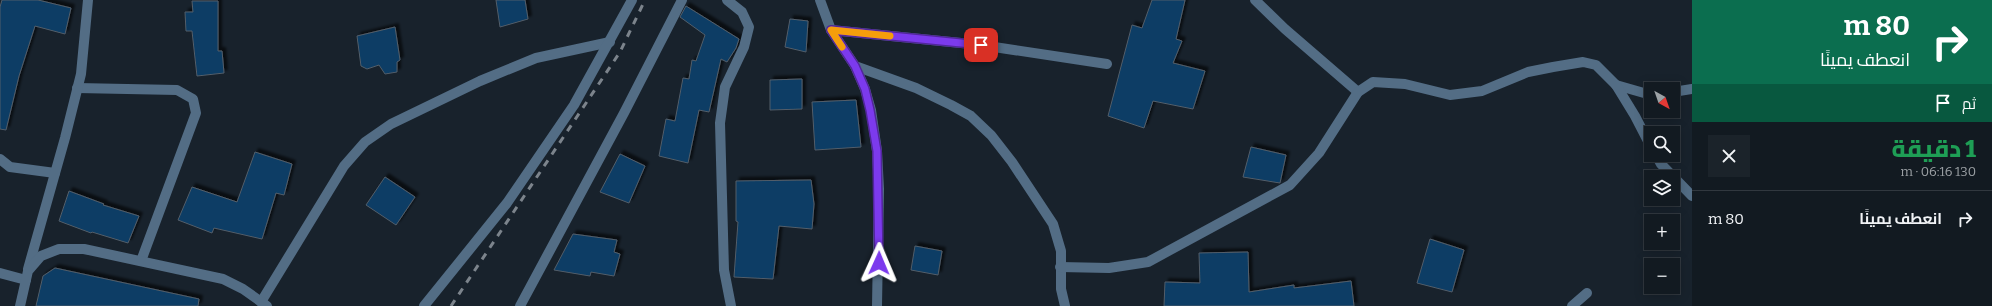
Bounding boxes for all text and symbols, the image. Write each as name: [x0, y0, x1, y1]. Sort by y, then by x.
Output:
text: 80 m: [1844, 9, 1910, 42]
icon: right: [1924, 16, 1976, 68]
pin: [964, 28, 998, 62]
icon: arrive: [970, 34, 992, 56]
text: انعطف يمينًا: [1820, 49, 1910, 71]
north arrow: [1644, 82, 1680, 118]
map controls: [1644, 82, 1680, 294]
icon: arrive: [1932, 92, 1954, 114]
text: ثم: [1962, 95, 1976, 113]
button: search: [1644, 126, 1680, 162]
button: close: [1708, 135, 1750, 177]
text: 1 دقيقة: [1892, 135, 1976, 163]
text: 130 m · 06:16: [1900, 164, 1976, 179]
button: layers: [1644, 170, 1680, 206]
icon: right: [1954, 208, 1976, 230]
text: 80 m: [1708, 210, 1744, 228]
text: انعطف يمينًا: [1859, 210, 1942, 228]
button: +: [1644, 214, 1680, 250]
position arrow: [858, 242, 900, 284]
button: −: [1644, 258, 1680, 294]

